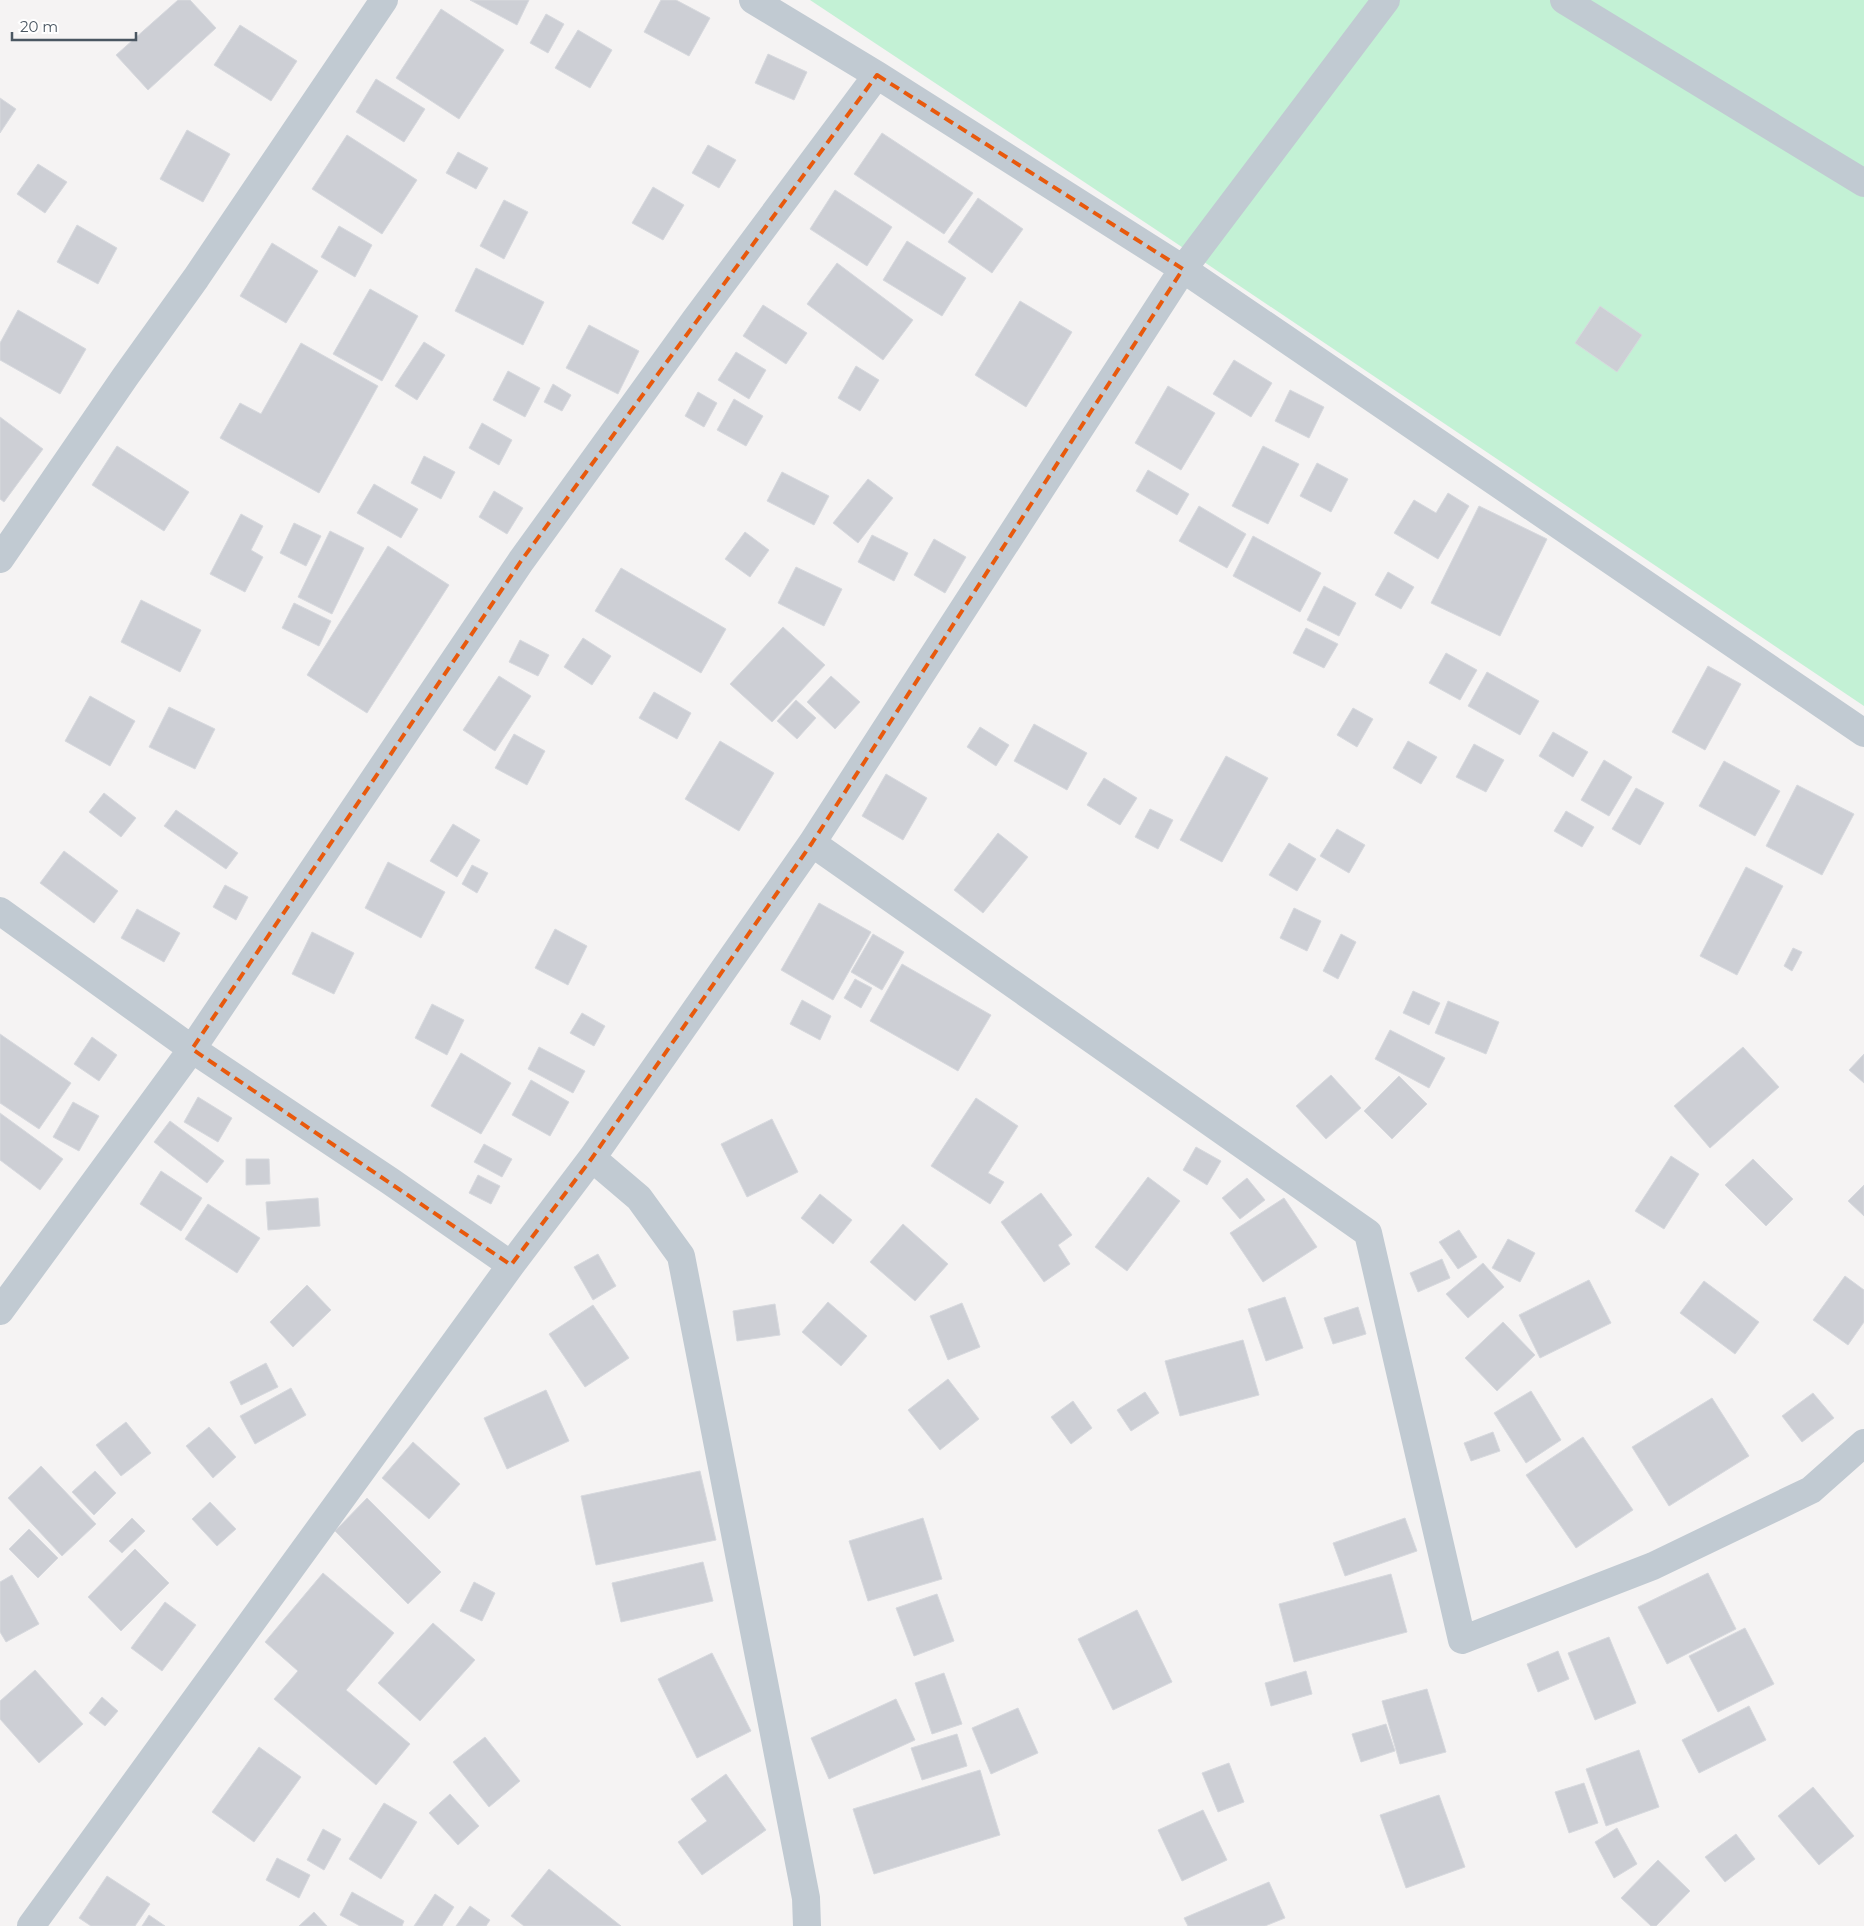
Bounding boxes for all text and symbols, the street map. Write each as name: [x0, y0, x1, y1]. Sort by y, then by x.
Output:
scale bar: [12, 10, 136, 42]
text: 20 m: [20, 17, 58, 36]

